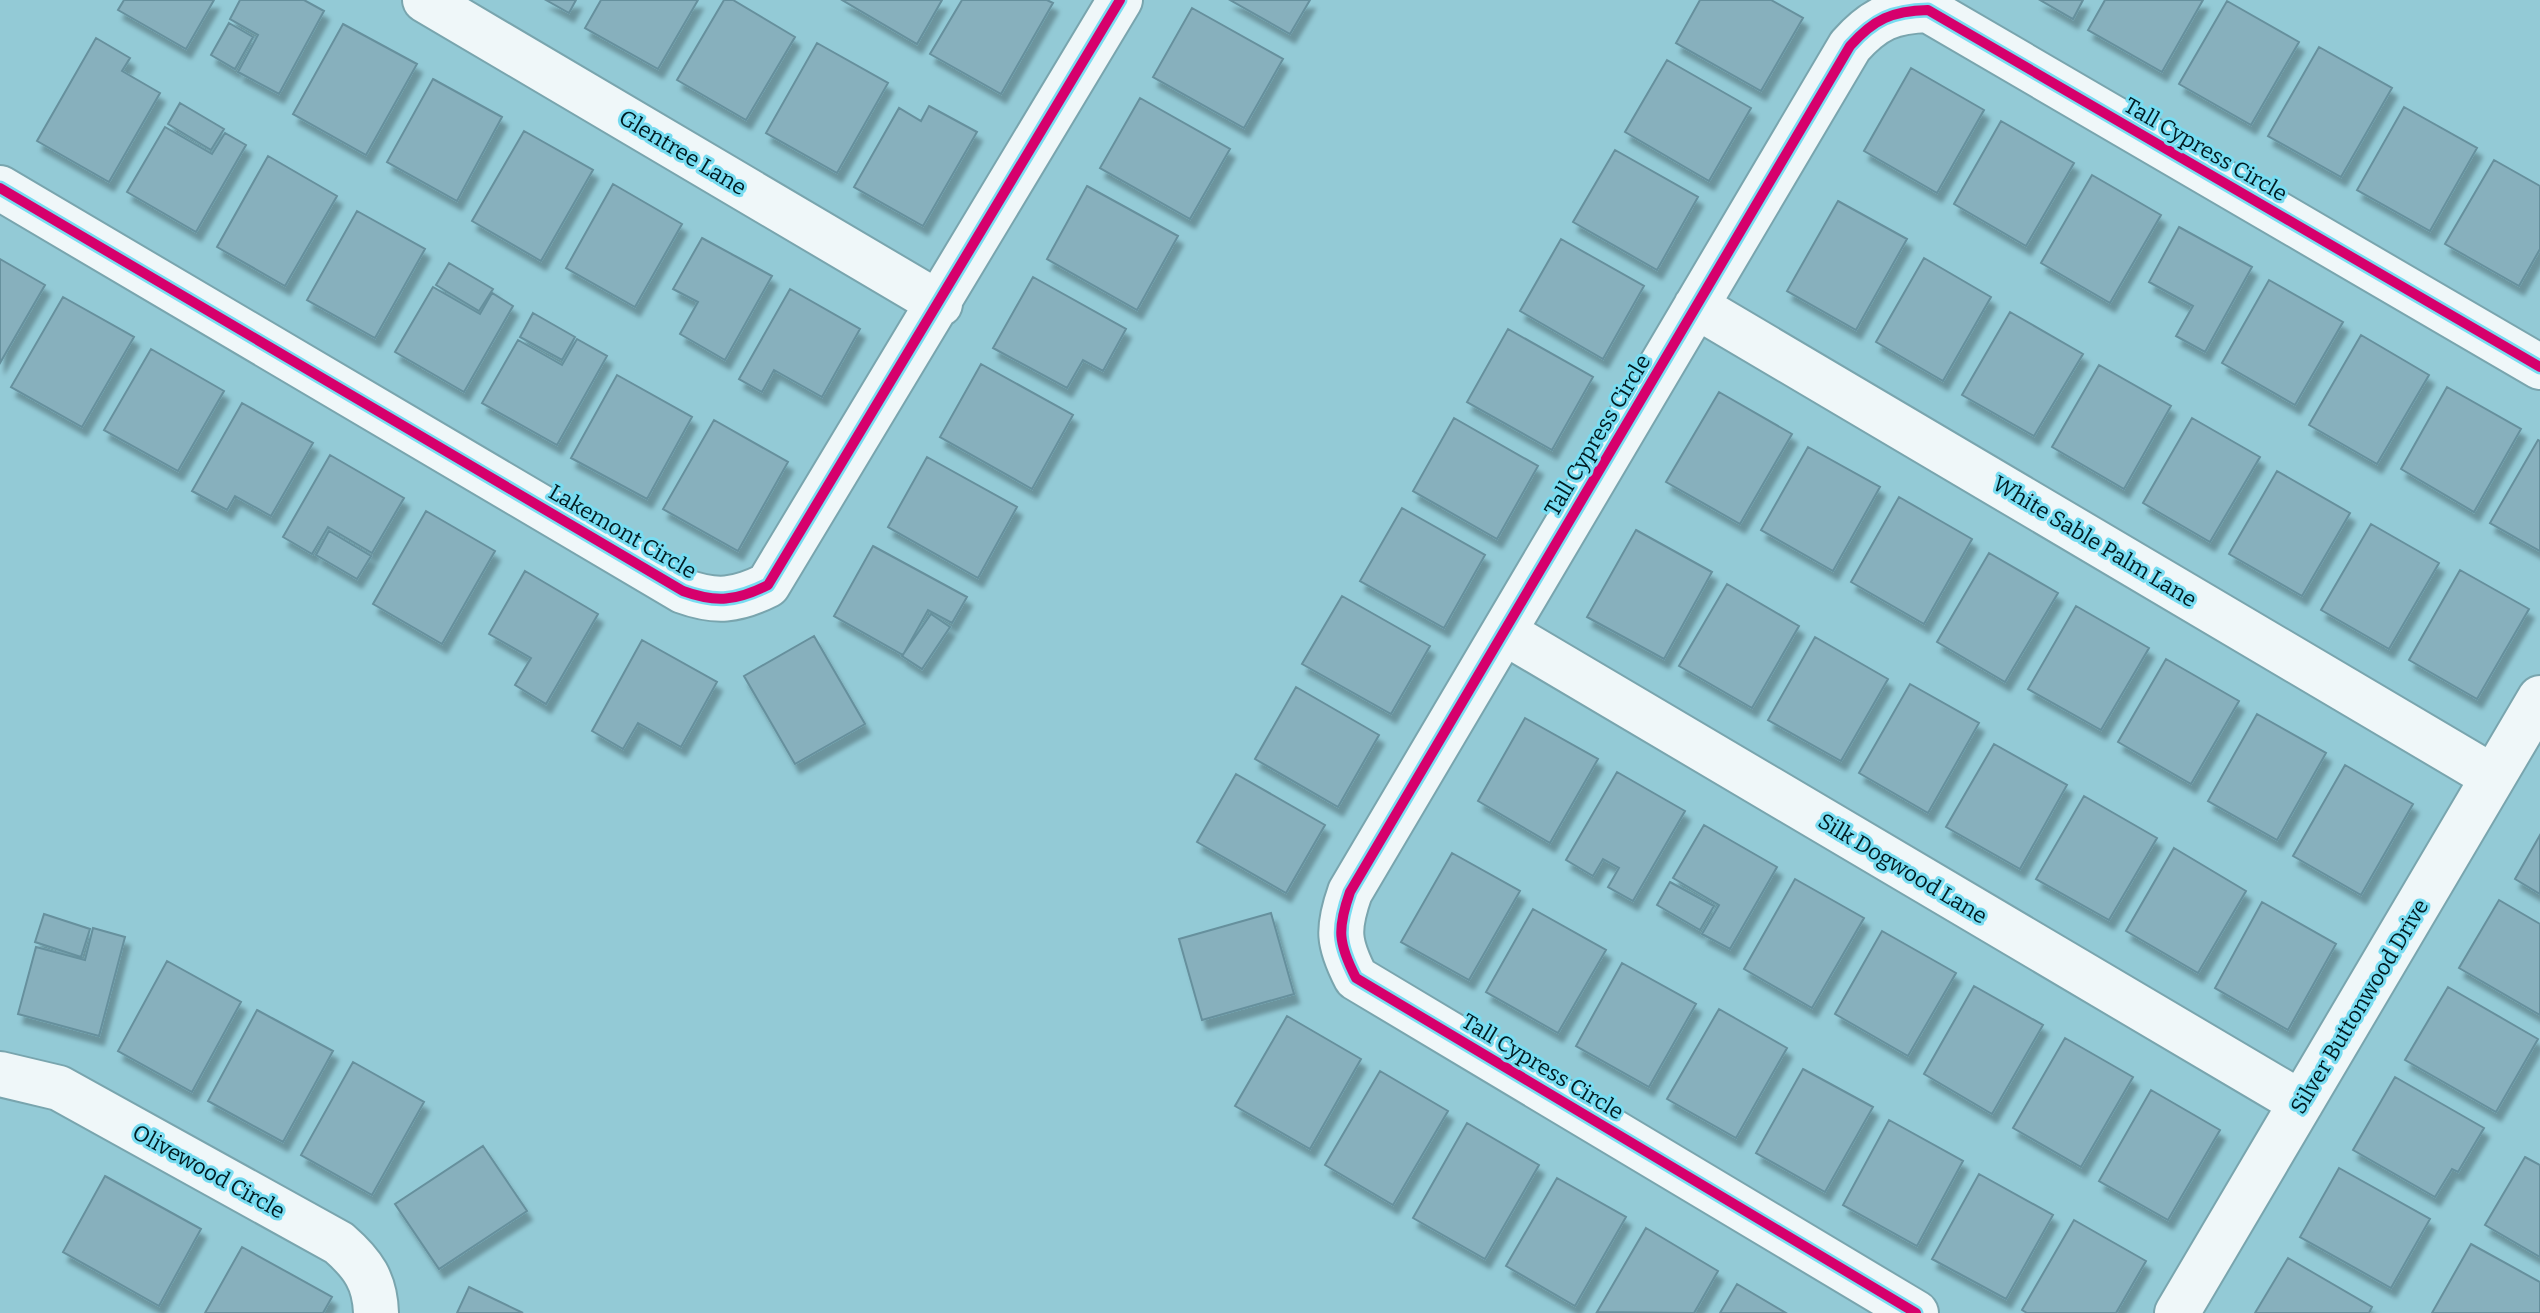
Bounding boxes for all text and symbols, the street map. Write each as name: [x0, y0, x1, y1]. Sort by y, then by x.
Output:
street label: Tall Cypress Circle: [2119, 92, 2292, 207]
street label: Glentree Lane: [614, 104, 751, 201]
street label: Tall Cypress Circle: [1538, 349, 1656, 521]
street label: White Sable Palm Lane: [1988, 470, 2202, 613]
street label: Lakemont Circle: [544, 478, 701, 585]
street label: Silk Dogwood Lane: [1813, 807, 1992, 930]
street label: Silver Buttonwood Drive: [2285, 894, 2434, 1118]
street label: Tall Cypress Circle: [1457, 1007, 1629, 1125]
street label: Olivewood Circle: [128, 1118, 290, 1224]

